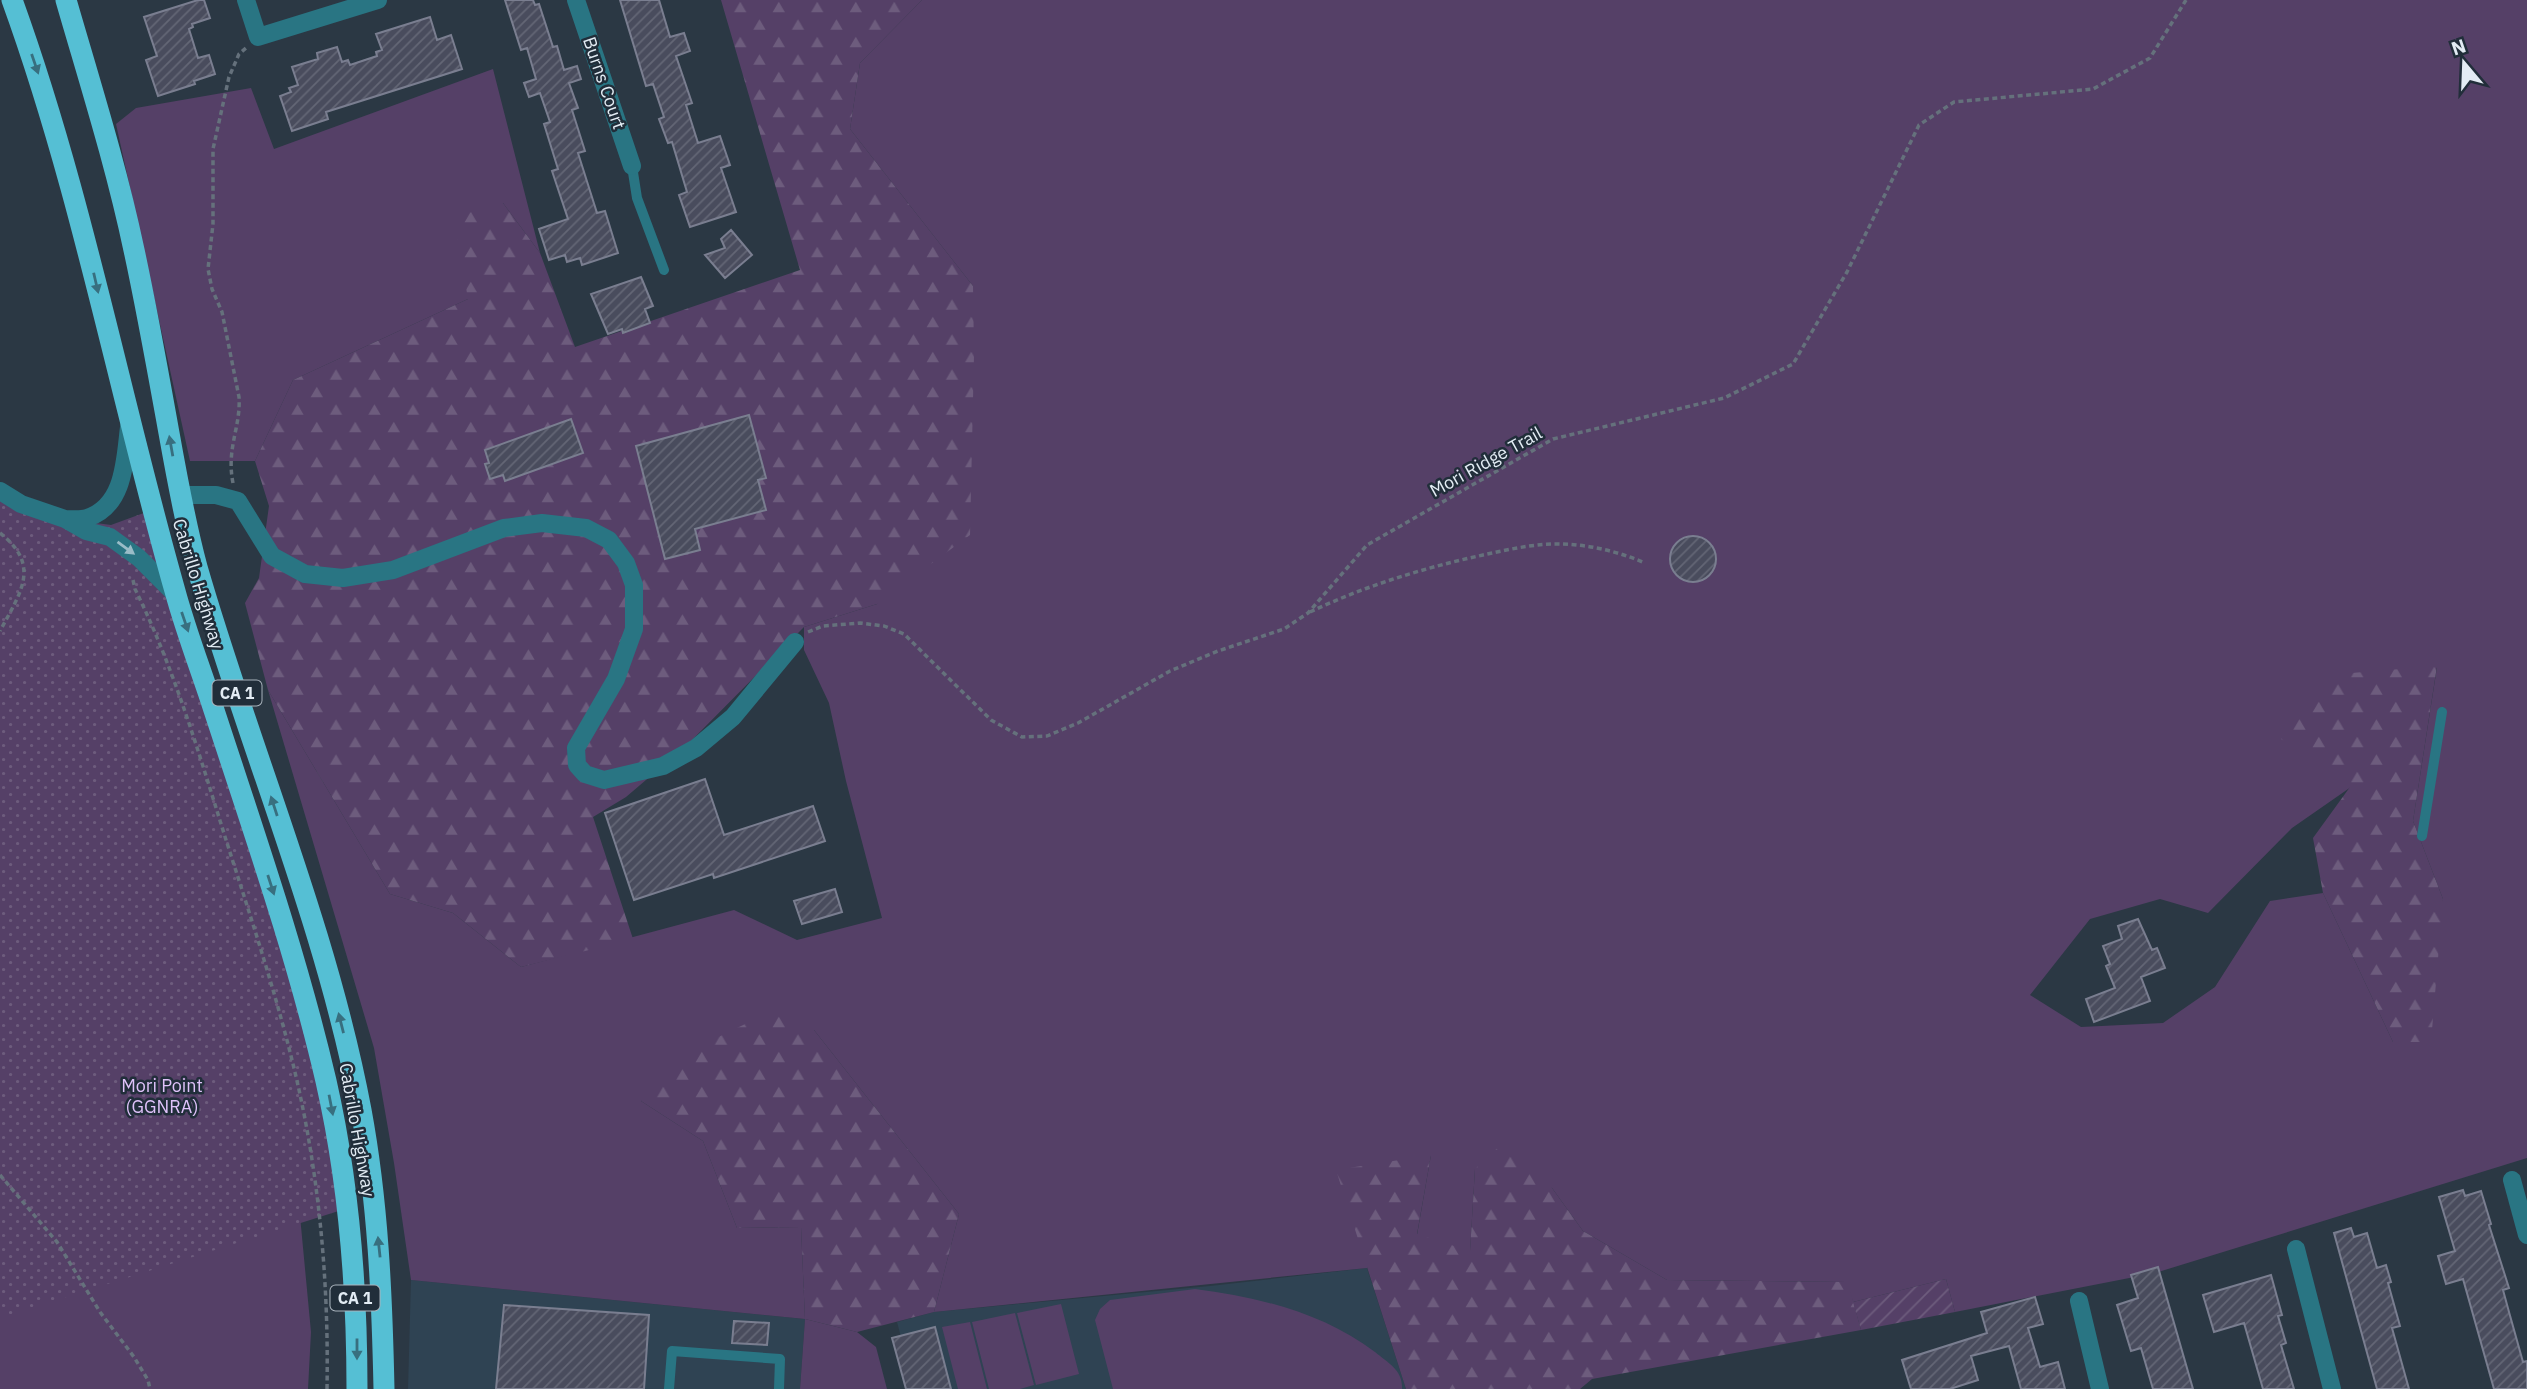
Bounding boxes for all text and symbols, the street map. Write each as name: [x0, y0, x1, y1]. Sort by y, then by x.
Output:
north arrow: [2429, 28, 2499, 98]
text: N: [2448, 33, 2469, 61]
street label: Burns Court: [578, 34, 631, 132]
one-way arrow: [30, 54, 41, 75]
one-way arrow: [91, 272, 102, 294]
street label: Mori Ridge Trail: [1425, 421, 1546, 502]
one-way arrow: [165, 435, 176, 457]
street label: Cabrillo Highway: [168, 516, 229, 652]
one-way arrow: [117, 541, 135, 555]
one-way arrow: [180, 612, 191, 633]
road number: CA 1: [212, 680, 262, 706]
one-way arrow: [268, 795, 279, 816]
one-way arrow: [266, 875, 277, 896]
one-way arrow: [335, 1012, 346, 1034]
street label: Cabrillo Highway: [334, 1061, 381, 1199]
park label: Mori Point (GGNRA): [121, 1074, 203, 1118]
one-way arrow: [325, 1094, 336, 1116]
one-way arrow: [373, 1236, 384, 1258]
road number: CA 1: [330, 1286, 380, 1310]
one-way arrow: [351, 1338, 363, 1360]

